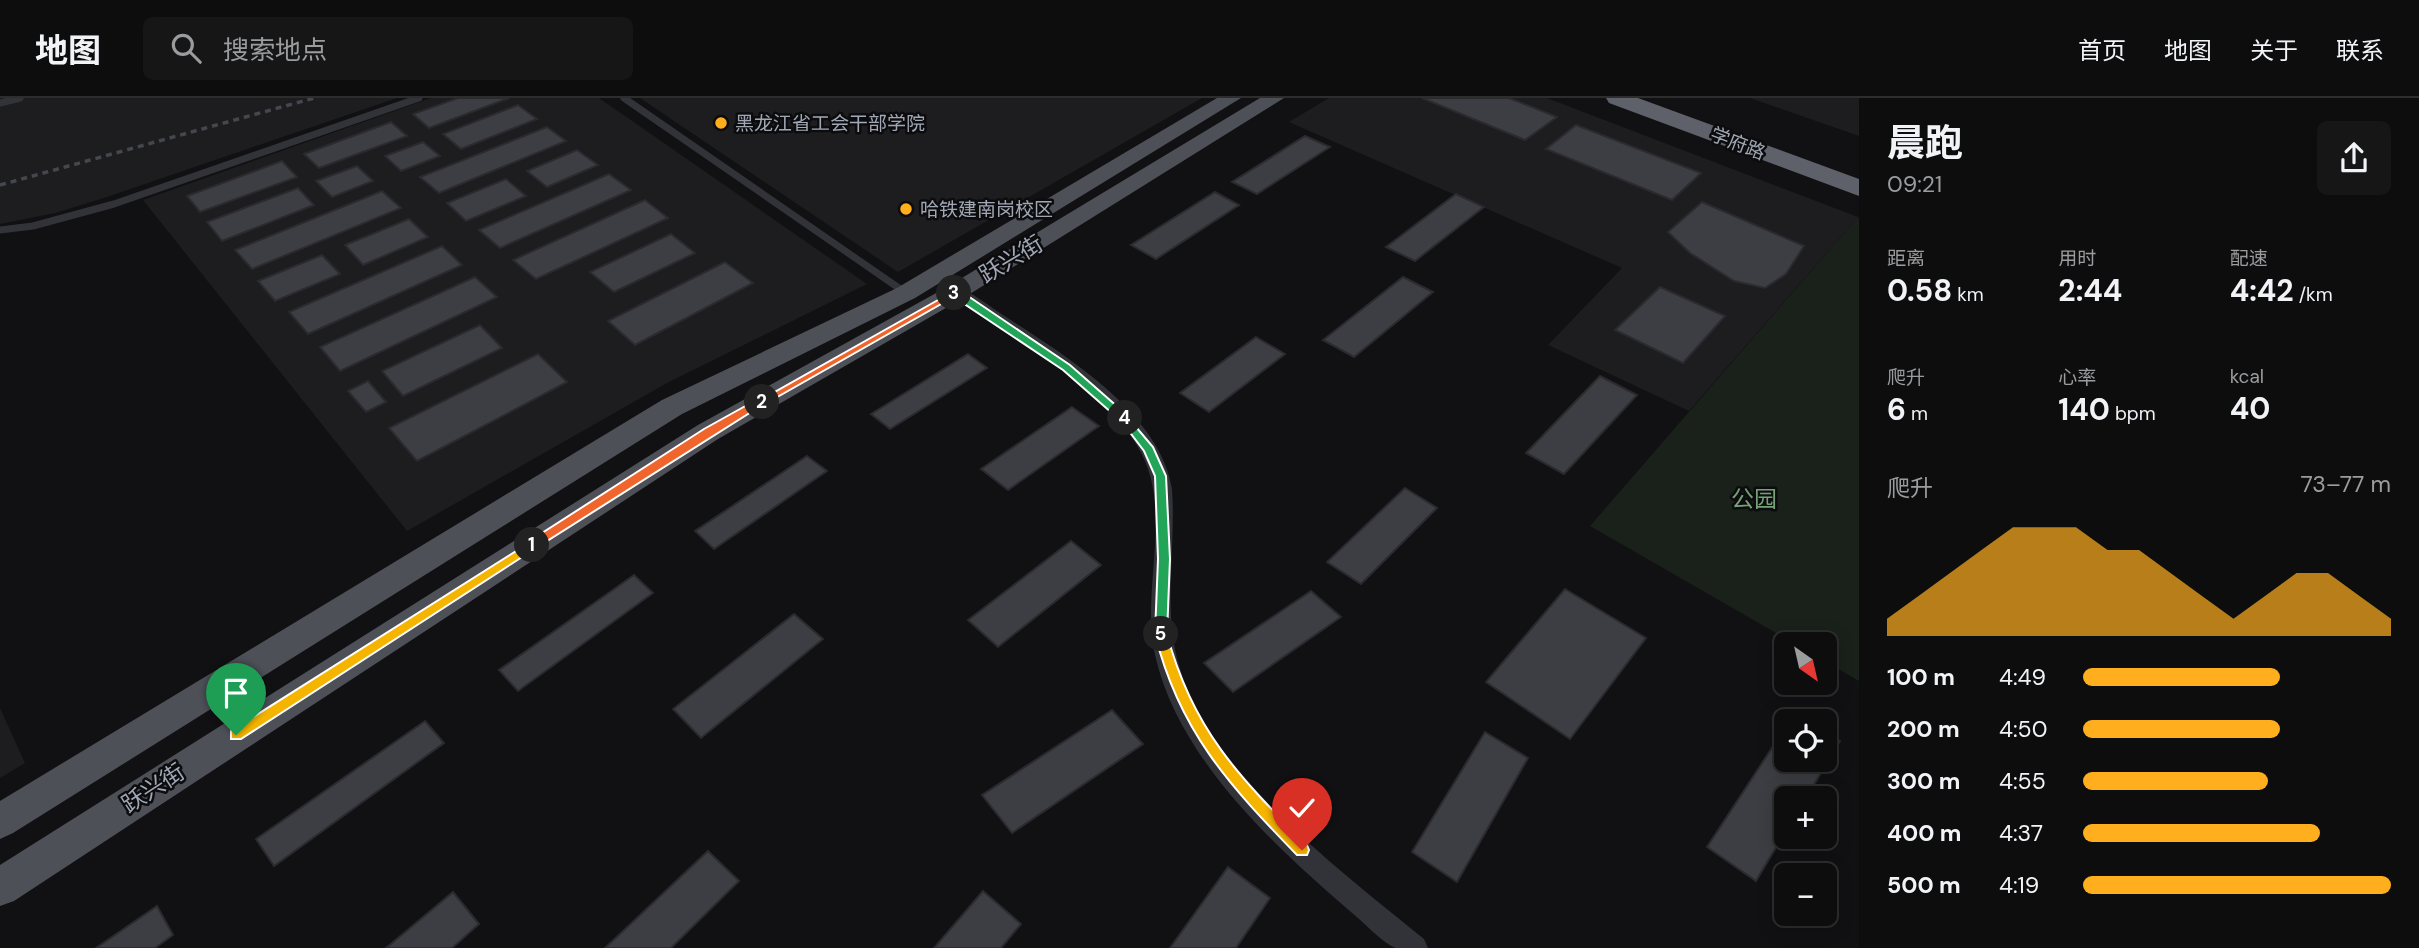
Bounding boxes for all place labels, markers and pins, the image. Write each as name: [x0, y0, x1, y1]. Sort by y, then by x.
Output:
place label: 黑龙江省工会干部学院: [735, 111, 925, 136]
marker: 黑龙江省工会干部学院: [713, 115, 729, 131]
place label: 哈铁建南岗校区: [920, 197, 1053, 222]
marker: 哈铁建南岗校区: [898, 201, 914, 217]
pin: 3: [936, 276, 972, 310]
pin: 2: [744, 384, 780, 420]
pin: 4: [1108, 400, 1142, 436]
pin: 1: [514, 528, 550, 562]
pin: 5: [1144, 616, 1178, 652]
pin: [206, 663, 266, 735]
pin: [1272, 778, 1332, 850]

